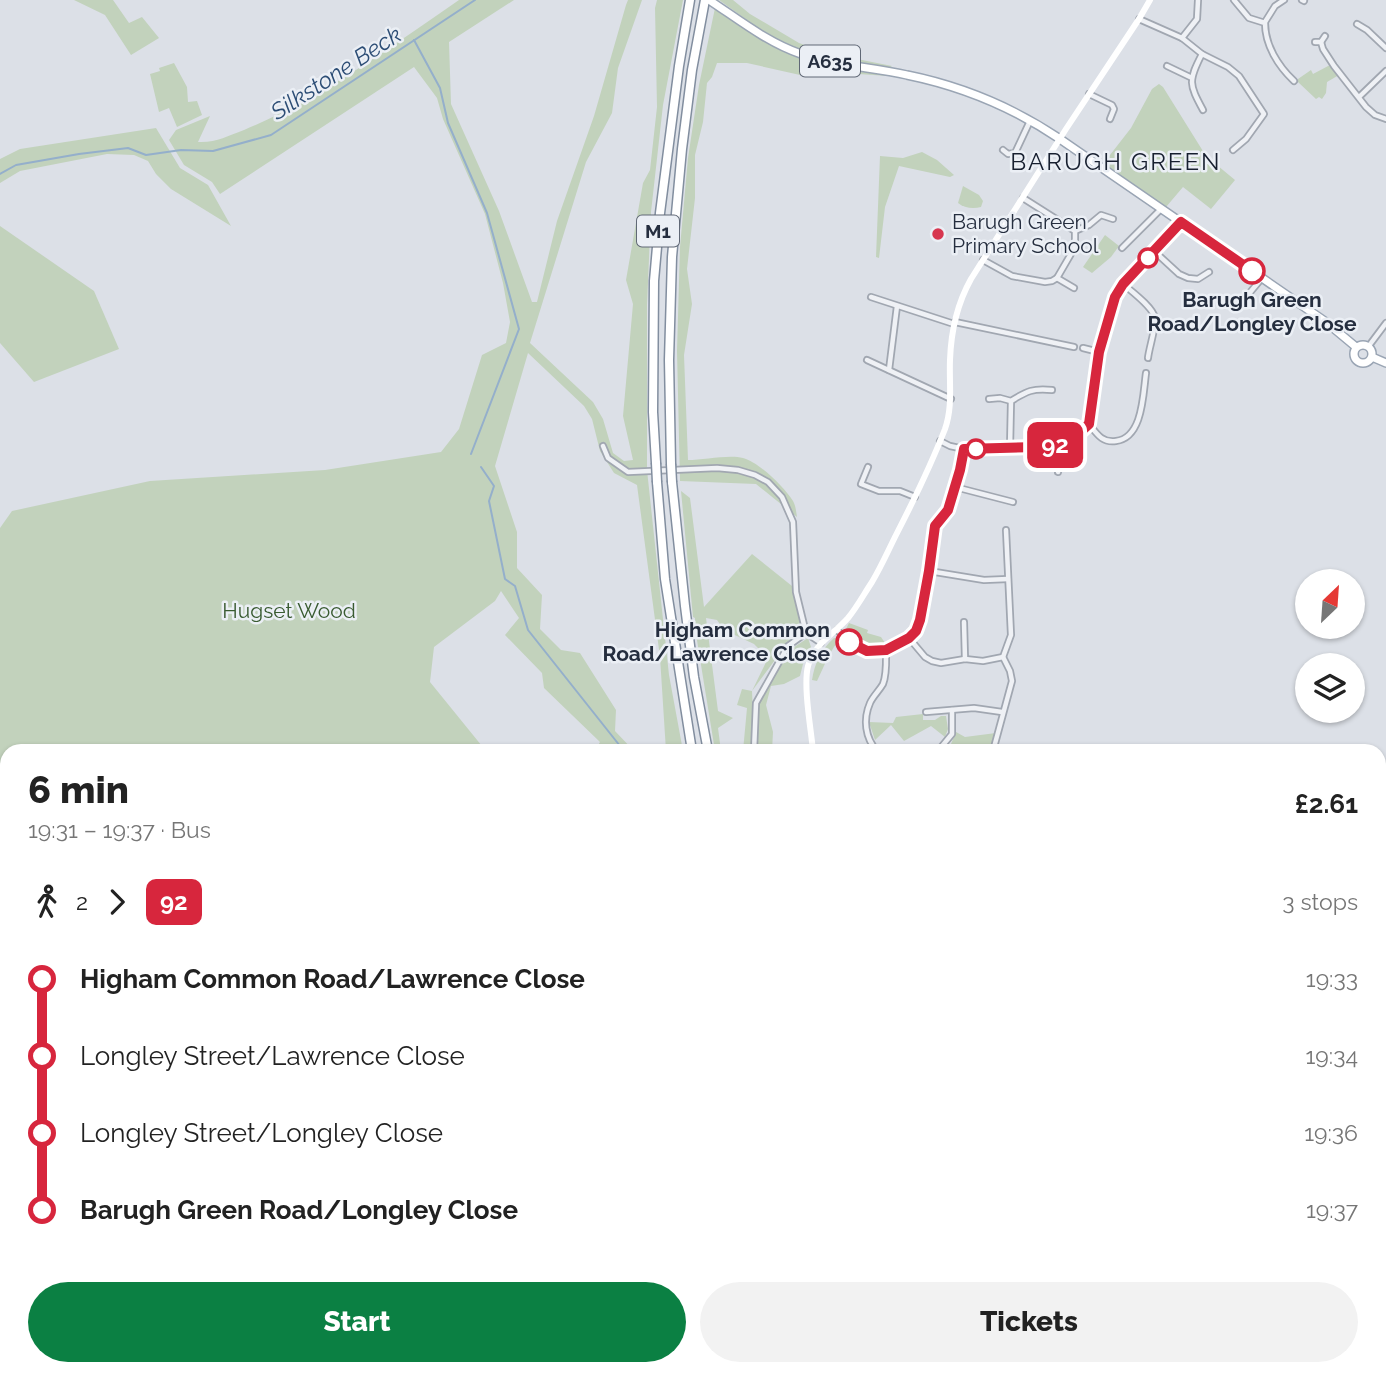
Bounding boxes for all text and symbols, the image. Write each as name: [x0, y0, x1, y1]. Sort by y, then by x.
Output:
water label: Silkstone Beck: [265, 20, 406, 125]
road number: A635: [800, 45, 860, 76]
district label: BARUGH GREEN: [1010, 147, 1222, 176]
place label: Barugh Green Primary School: [952, 209, 1099, 258]
road number: M1: [637, 216, 679, 246]
marker: Barugh Green Primary School: [930, 226, 946, 242]
unlabelled marker: [1138, 248, 1158, 268]
marker: Barugh Green Road/Longley Close: [1239, 258, 1265, 284]
place label: Barugh Green Road/Longley Close: [1147, 287, 1357, 336]
line badge: 92: [1024, 422, 1086, 468]
text: 92: [1041, 430, 1069, 459]
unlabelled marker: [966, 439, 986, 459]
north arrow: [1295, 569, 1365, 639]
map controls: [1295, 569, 1365, 723]
park label: Hugset Wood: [222, 598, 356, 623]
place label: Higham Common Road/Lawrence Close: [603, 617, 830, 666]
marker: Higham Common Road/Lawrence Close: [836, 629, 862, 655]
button: layers: [1295, 653, 1365, 723]
text: 6 min: [28, 767, 129, 812]
text: £2.61: [1295, 789, 1358, 819]
text: 19:31 – 19:37 · Bus: [28, 816, 211, 843]
icon: walk: [28, 883, 66, 921]
icon: forward: [98, 883, 136, 921]
text: 92: [160, 887, 188, 916]
text: 2: [76, 888, 88, 915]
text: 3 stops: [1282, 888, 1358, 915]
text: Higham Common Road/Lawrence Close: [80, 964, 585, 994]
text: 19:33: [1306, 965, 1358, 992]
text: Longley Street/Lawrence Close: [80, 1041, 465, 1071]
text: 19:34: [1306, 1042, 1358, 1069]
text: Longley Street/Longley Close: [80, 1118, 443, 1148]
text: 19:36: [1304, 1119, 1358, 1146]
text: Barugh Green Road/Longley Close: [80, 1195, 518, 1225]
text: 19:37: [1306, 1196, 1358, 1223]
button: Start: [28, 1282, 686, 1362]
button: Tickets: [700, 1282, 1358, 1362]

